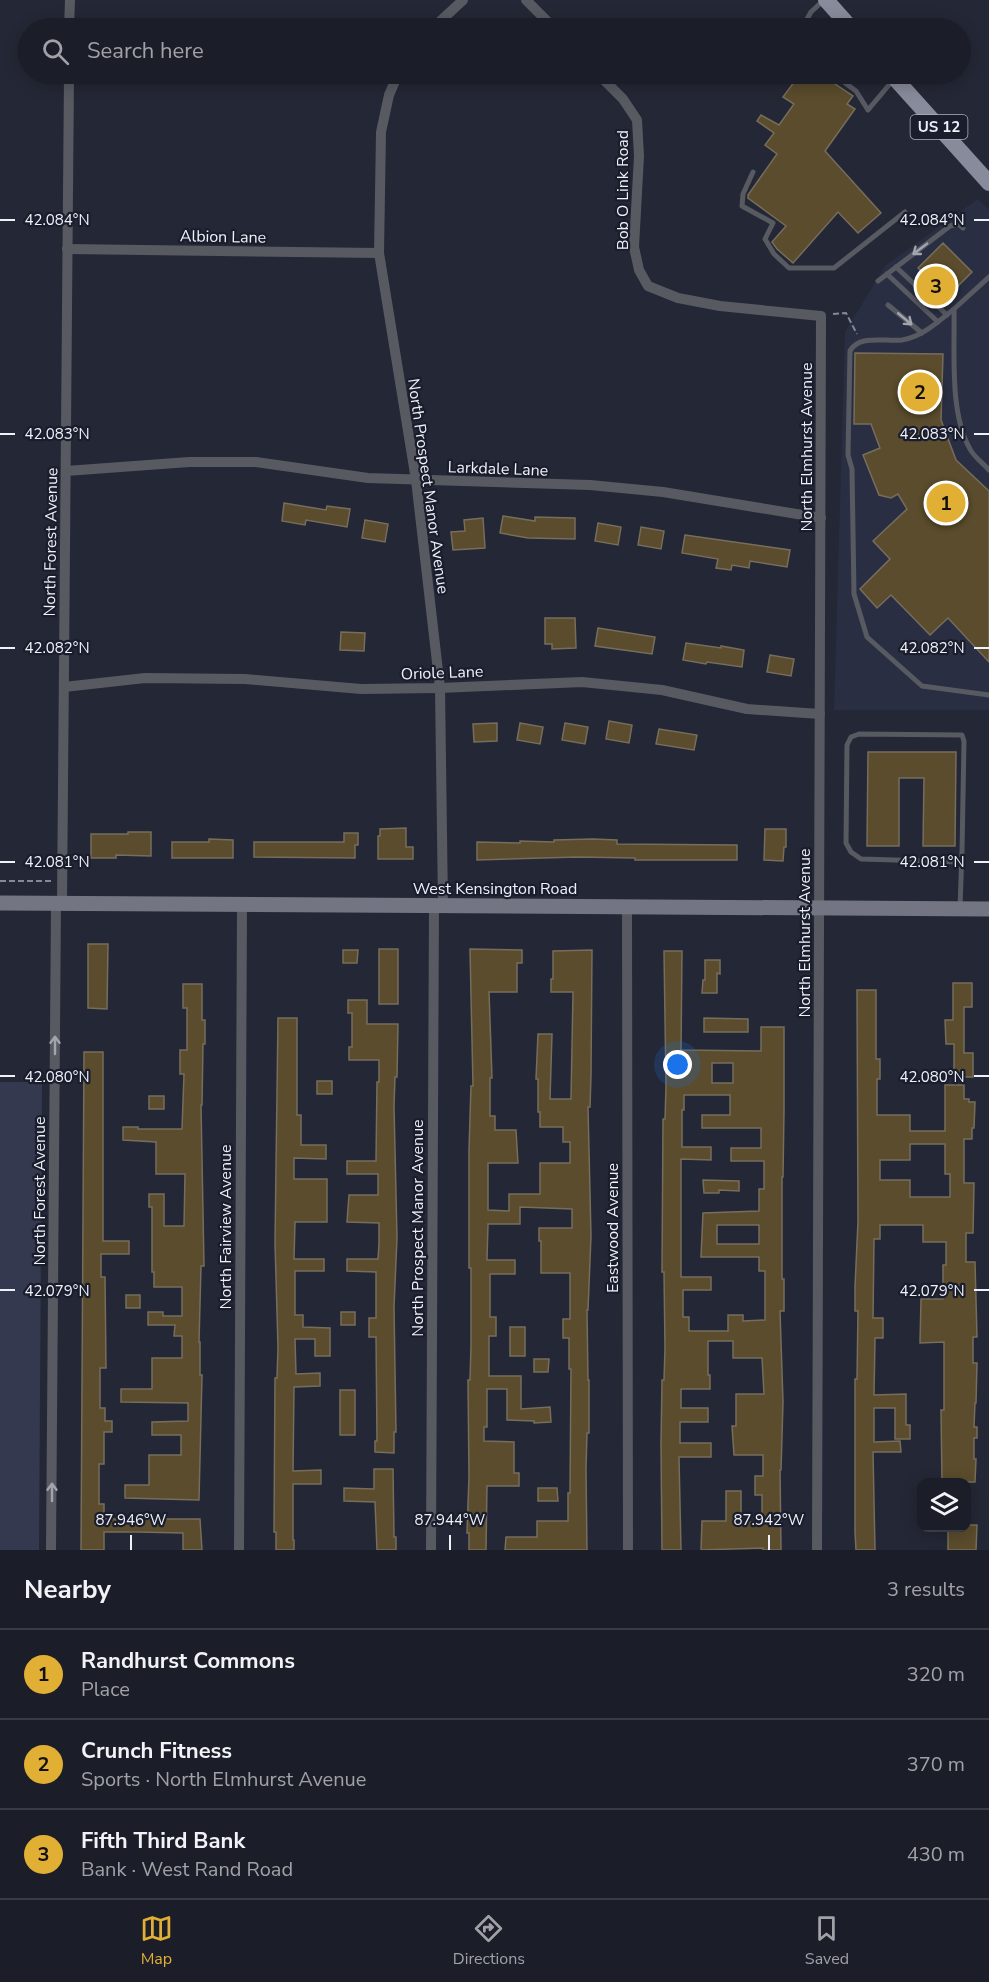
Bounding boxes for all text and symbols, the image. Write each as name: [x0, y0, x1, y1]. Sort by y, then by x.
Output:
search box: [18, 18, 971, 84]
icon: search: [39, 35, 72, 68]
text: Search here: [87, 36, 204, 66]
road number: US 12: [910, 115, 968, 139]
street label: Bob O Link Road: [612, 130, 634, 250]
text: 42.084°N: [24, 210, 90, 230]
text: 42.084°N: [899, 210, 965, 230]
street label: Albion Lane: [180, 225, 266, 249]
one-way arrow: [912, 242, 928, 255]
pin: 3: [916, 264, 956, 308]
one-way arrow: [897, 312, 912, 326]
street label: North Elmhurst Avenue: [796, 363, 818, 531]
pin: 2: [900, 370, 940, 414]
street label: North Prospect Manor Avenue: [402, 377, 454, 595]
text: 42.083°N: [24, 424, 90, 444]
text: 42.083°N: [899, 424, 965, 444]
street label: Larkdale Lane: [447, 456, 549, 482]
street label: North Forest Avenue: [39, 467, 63, 617]
pin: 1: [926, 480, 966, 526]
text: 42.082°N: [24, 638, 90, 658]
text: 42.082°N: [899, 638, 965, 658]
street label: Oriole Lane: [400, 661, 484, 685]
street label: North Elmhurst Avenue: [794, 849, 816, 1017]
text: 42.081°N: [24, 852, 90, 872]
text: 42.081°N: [899, 852, 965, 872]
street label: West Kensington Road: [413, 878, 577, 900]
one-way arrow: [49, 1035, 61, 1055]
your location: [663, 1050, 692, 1079]
text: 42.080°N: [24, 1067, 90, 1087]
text: 42.080°N: [899, 1067, 965, 1087]
street label: North Forest Avenue: [29, 1117, 51, 1265]
street label: North Prospect Manor Avenue: [407, 1119, 429, 1337]
street label: North Fairview Avenue: [215, 1145, 237, 1309]
street label: Eastwood Avenue: [602, 1163, 624, 1293]
text: 42.079°N: [24, 1281, 90, 1301]
text: 42.079°N: [899, 1281, 965, 1301]
map controls: [917, 1478, 971, 1532]
button: layers: [917, 1478, 971, 1532]
one-way arrow: [46, 1482, 58, 1502]
text: 87.946°W: [96, 1510, 167, 1530]
text: 87.944°W: [415, 1510, 486, 1530]
text: 87.942°W: [734, 1510, 805, 1530]
text: Nearby: [24, 1572, 111, 1607]
text: 3 results: [887, 1576, 965, 1603]
text: Randhurst Commons: [81, 1646, 295, 1676]
text: 1: [38, 1661, 50, 1688]
text: 320 m: [907, 1661, 965, 1688]
text: Place: [81, 1676, 130, 1703]
text: Crunch Fitness: [81, 1736, 232, 1766]
text: 2: [38, 1751, 50, 1778]
text: 370 m: [907, 1751, 965, 1778]
text: Sports · North Elmhurst Avenue: [81, 1766, 366, 1793]
text: Fifth Third Bank: [81, 1826, 245, 1856]
text: 3: [38, 1841, 50, 1868]
text: 430 m: [907, 1841, 965, 1868]
text: Bank · West Rand Road: [81, 1856, 293, 1883]
tab: Map: [140, 1912, 173, 1970]
tab: Directions: [453, 1912, 525, 1970]
tab: Saved: [805, 1912, 849, 1970]

